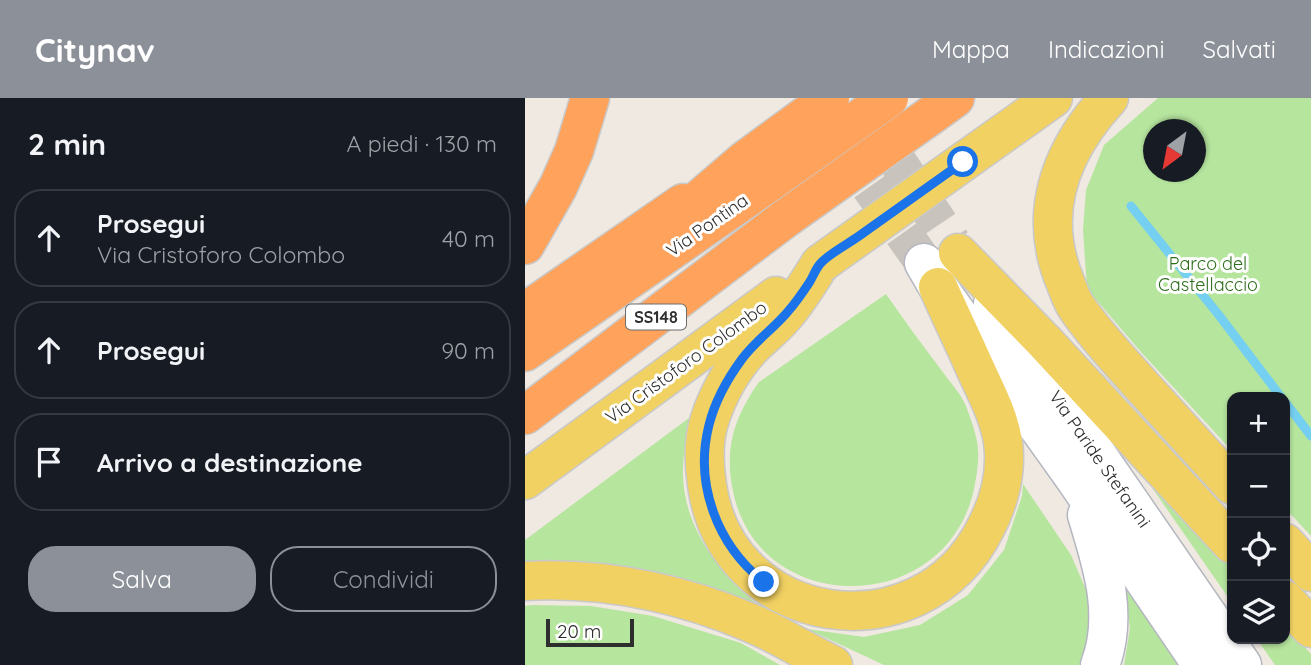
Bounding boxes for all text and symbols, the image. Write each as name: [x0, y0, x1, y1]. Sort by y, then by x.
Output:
text: Citynav: [35, 29, 155, 70]
text: Mappa: [932, 34, 1010, 64]
text: Indicazioni: [1048, 34, 1165, 64]
text: Salvati: [1203, 34, 1276, 64]
north arrow: [1143, 119, 1206, 182]
text: 2 min: [28, 125, 106, 163]
text: A piedi · 130 m: [347, 129, 497, 158]
route start: [947, 146, 978, 177]
street label: Via Pontina: [662, 188, 752, 262]
text: Prosegui: [97, 207, 205, 240]
icon: ahead: [30, 219, 68, 257]
text: 40 m: [442, 224, 495, 253]
text: Via Cristoforo Colombo: [97, 240, 345, 269]
park label: Parco del Castellaccio: [1158, 252, 1258, 296]
street label: Via Cristoforo Colombo: [601, 296, 771, 428]
road number: SS148: [626, 304, 686, 330]
icon: ahead: [30, 331, 68, 369]
text: Prosegui: [97, 334, 205, 367]
text: 90 m: [441, 336, 495, 365]
street label: Via Paride Stefanini: [1044, 386, 1156, 532]
map controls: [1227, 392, 1290, 644]
button: +: [1227, 392, 1290, 455]
icon: arrive: [30, 443, 68, 481]
text: Arrivo a destinazione: [97, 446, 363, 479]
button: −: [1227, 455, 1290, 518]
button: locate: [1227, 518, 1290, 581]
button: Salva: [28, 546, 256, 612]
button: Condividi: [270, 546, 497, 612]
route end: [748, 566, 779, 597]
button: layers: [1227, 581, 1290, 644]
scale bar: [546, 616, 633, 648]
text: 20 m: [557, 619, 601, 643]

